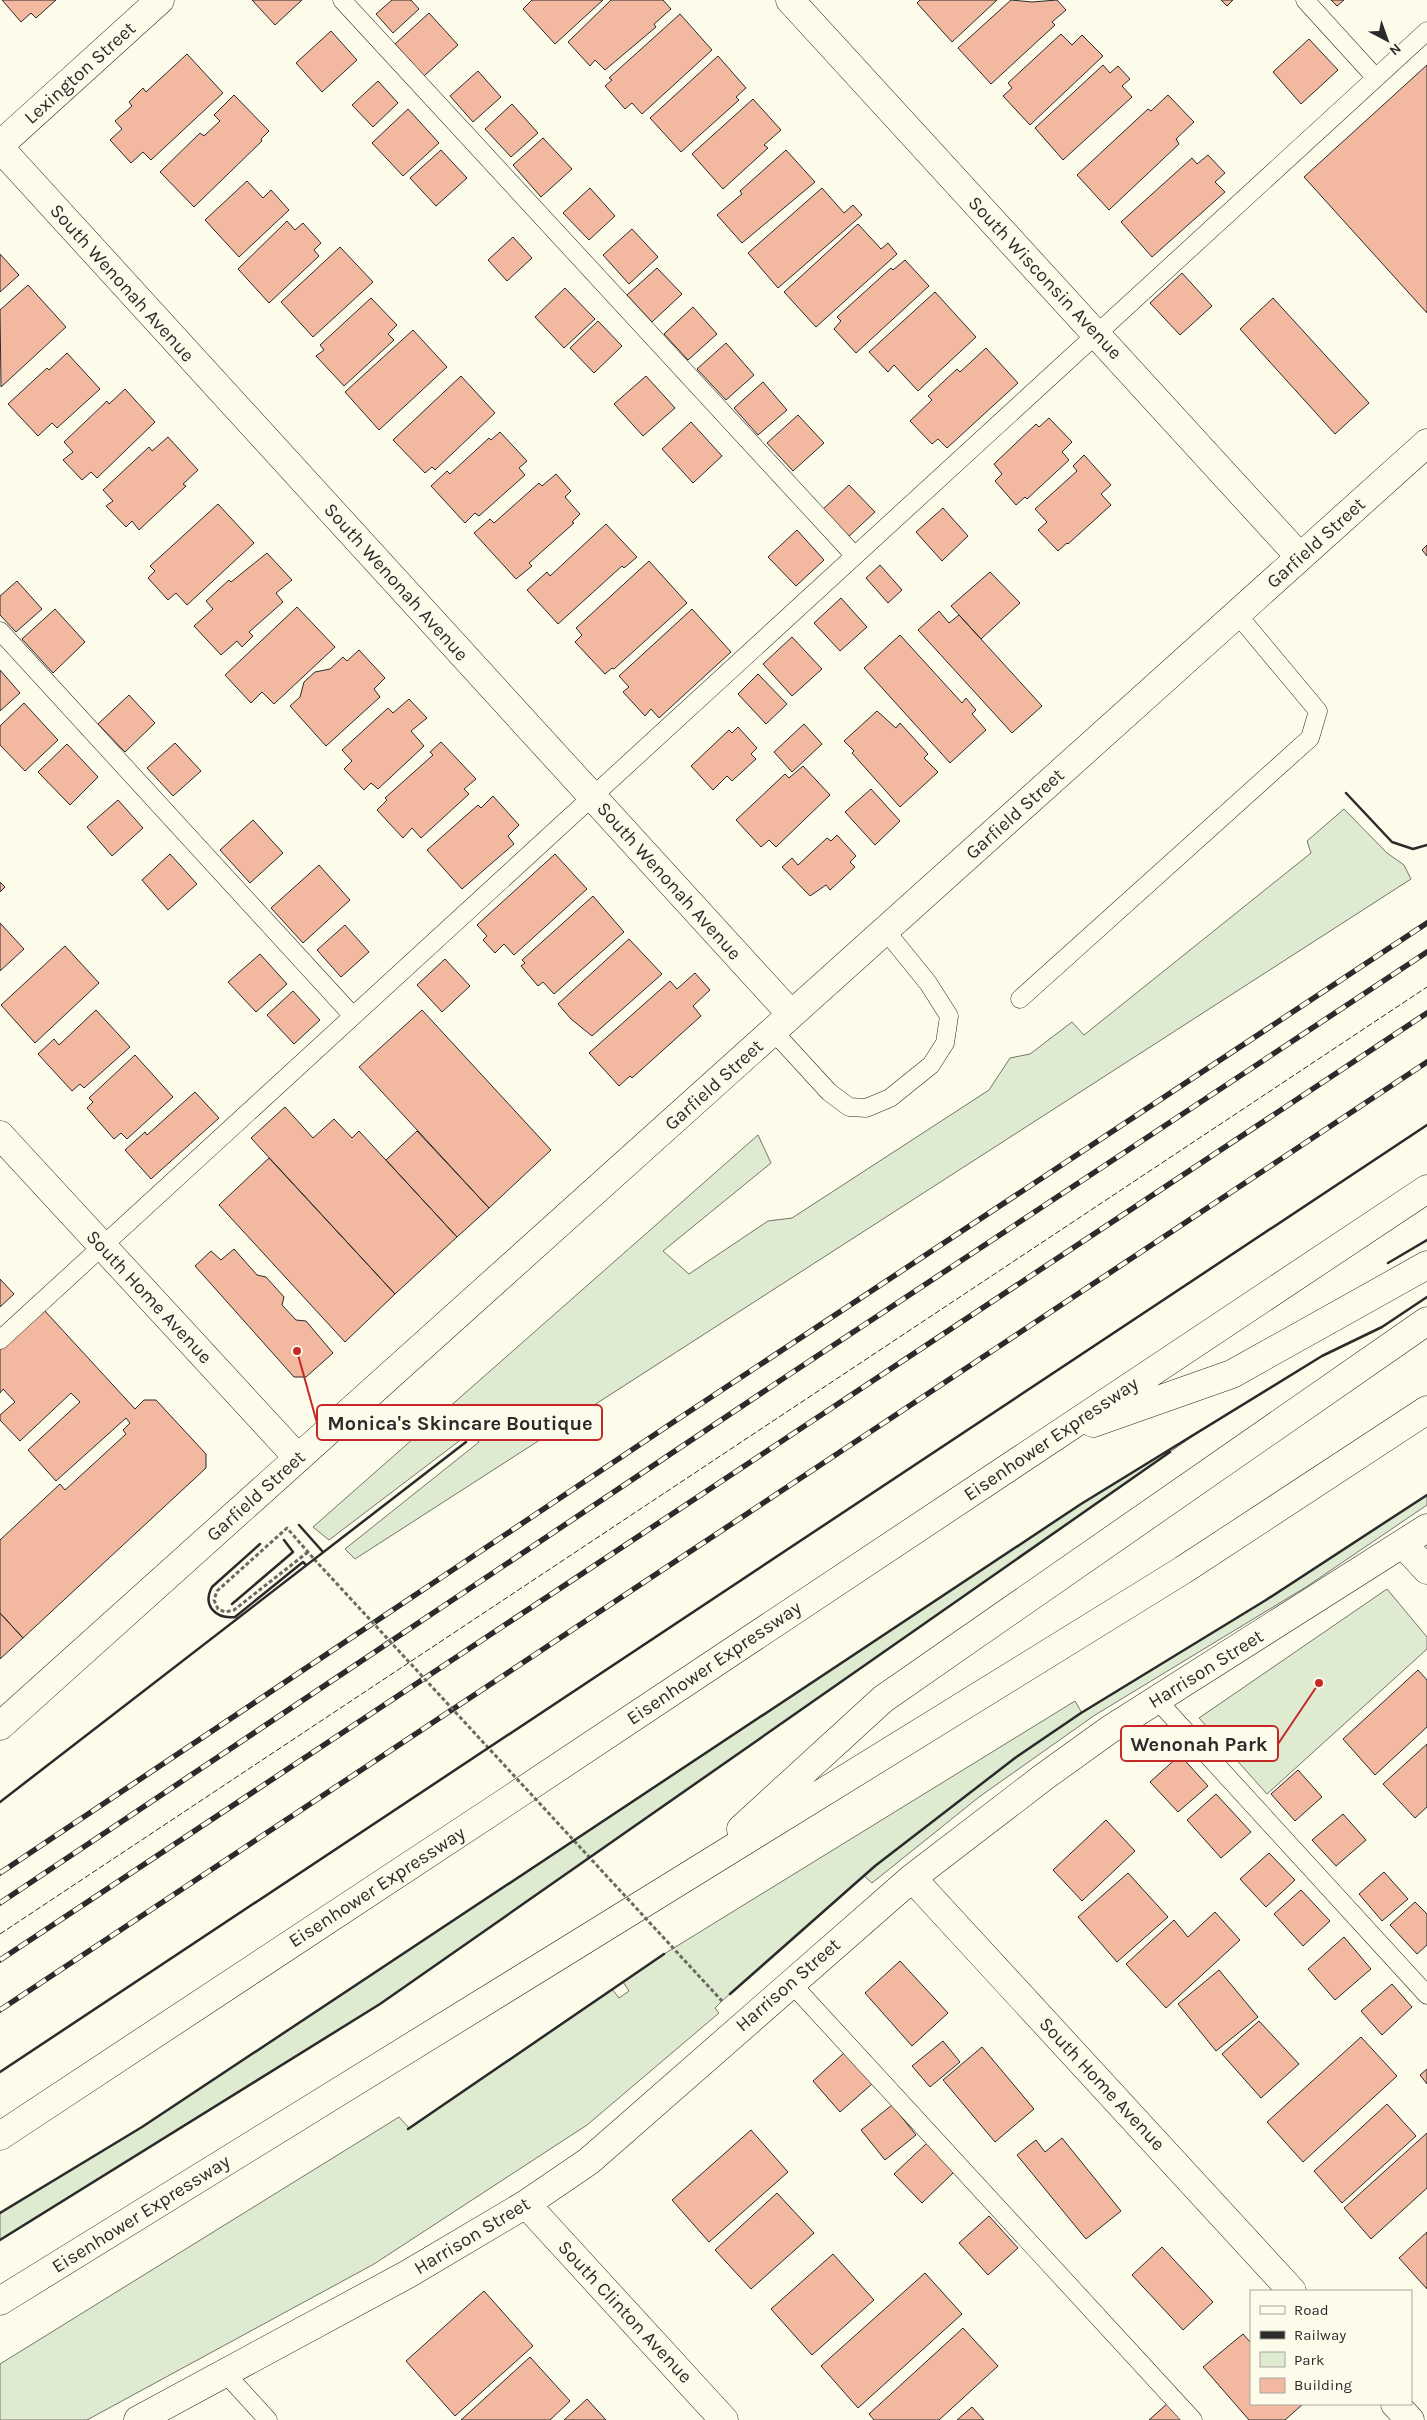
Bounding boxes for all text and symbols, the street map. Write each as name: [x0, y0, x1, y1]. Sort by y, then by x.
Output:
north arrow: [1362, 15, 1412, 65]
street label: Lexington Street: [20, 17, 140, 129]
text: N: [1386, 40, 1405, 59]
street label: South Wisconsin Avenue: [964, 192, 1126, 364]
street label: South Wenonah Avenue: [45, 199, 199, 367]
street label: Garfield Street: [1262, 493, 1370, 593]
street label: South Wenonah Avenue: [319, 498, 473, 666]
street label: Garfield Street: [961, 764, 1069, 864]
street label: South Wenonah Avenue: [592, 797, 746, 965]
street label: Garfield Street: [660, 1035, 768, 1135]
street label: South Home Avenue: [82, 1226, 216, 1368]
street label: Eisenhower Expressway: [960, 1372, 1142, 1506]
callout: Monica's Skincare Boutique: [317, 1405, 602, 1440]
text: Monica's Skincare Boutique: [327, 1412, 593, 1435]
street label: Garfield Street: [202, 1446, 310, 1546]
street label: Eisenhower Expressway: [623, 1596, 805, 1730]
street label: Harrison Street: [1145, 1625, 1267, 1713]
callout: Wenonah Park: [1121, 1726, 1278, 1761]
text: Wenonah Park: [1130, 1733, 1268, 1756]
street label: Eisenhower Expressway: [285, 1822, 469, 1952]
street label: Harrison Street: [731, 1934, 845, 2036]
street label: South Home Avenue: [1035, 2013, 1169, 2155]
street label: Eisenhower Expressway: [48, 2150, 234, 2278]
street label: Harrison Street: [410, 2193, 534, 2279]
street label: South Clinton Avenue: [553, 2236, 697, 2388]
legend: [1250, 2290, 1412, 2405]
text: Road: [1294, 2301, 1329, 2319]
text: Railway: [1294, 2326, 1346, 2344]
text: Park: [1294, 2351, 1324, 2369]
text: Building: [1294, 2376, 1352, 2394]

